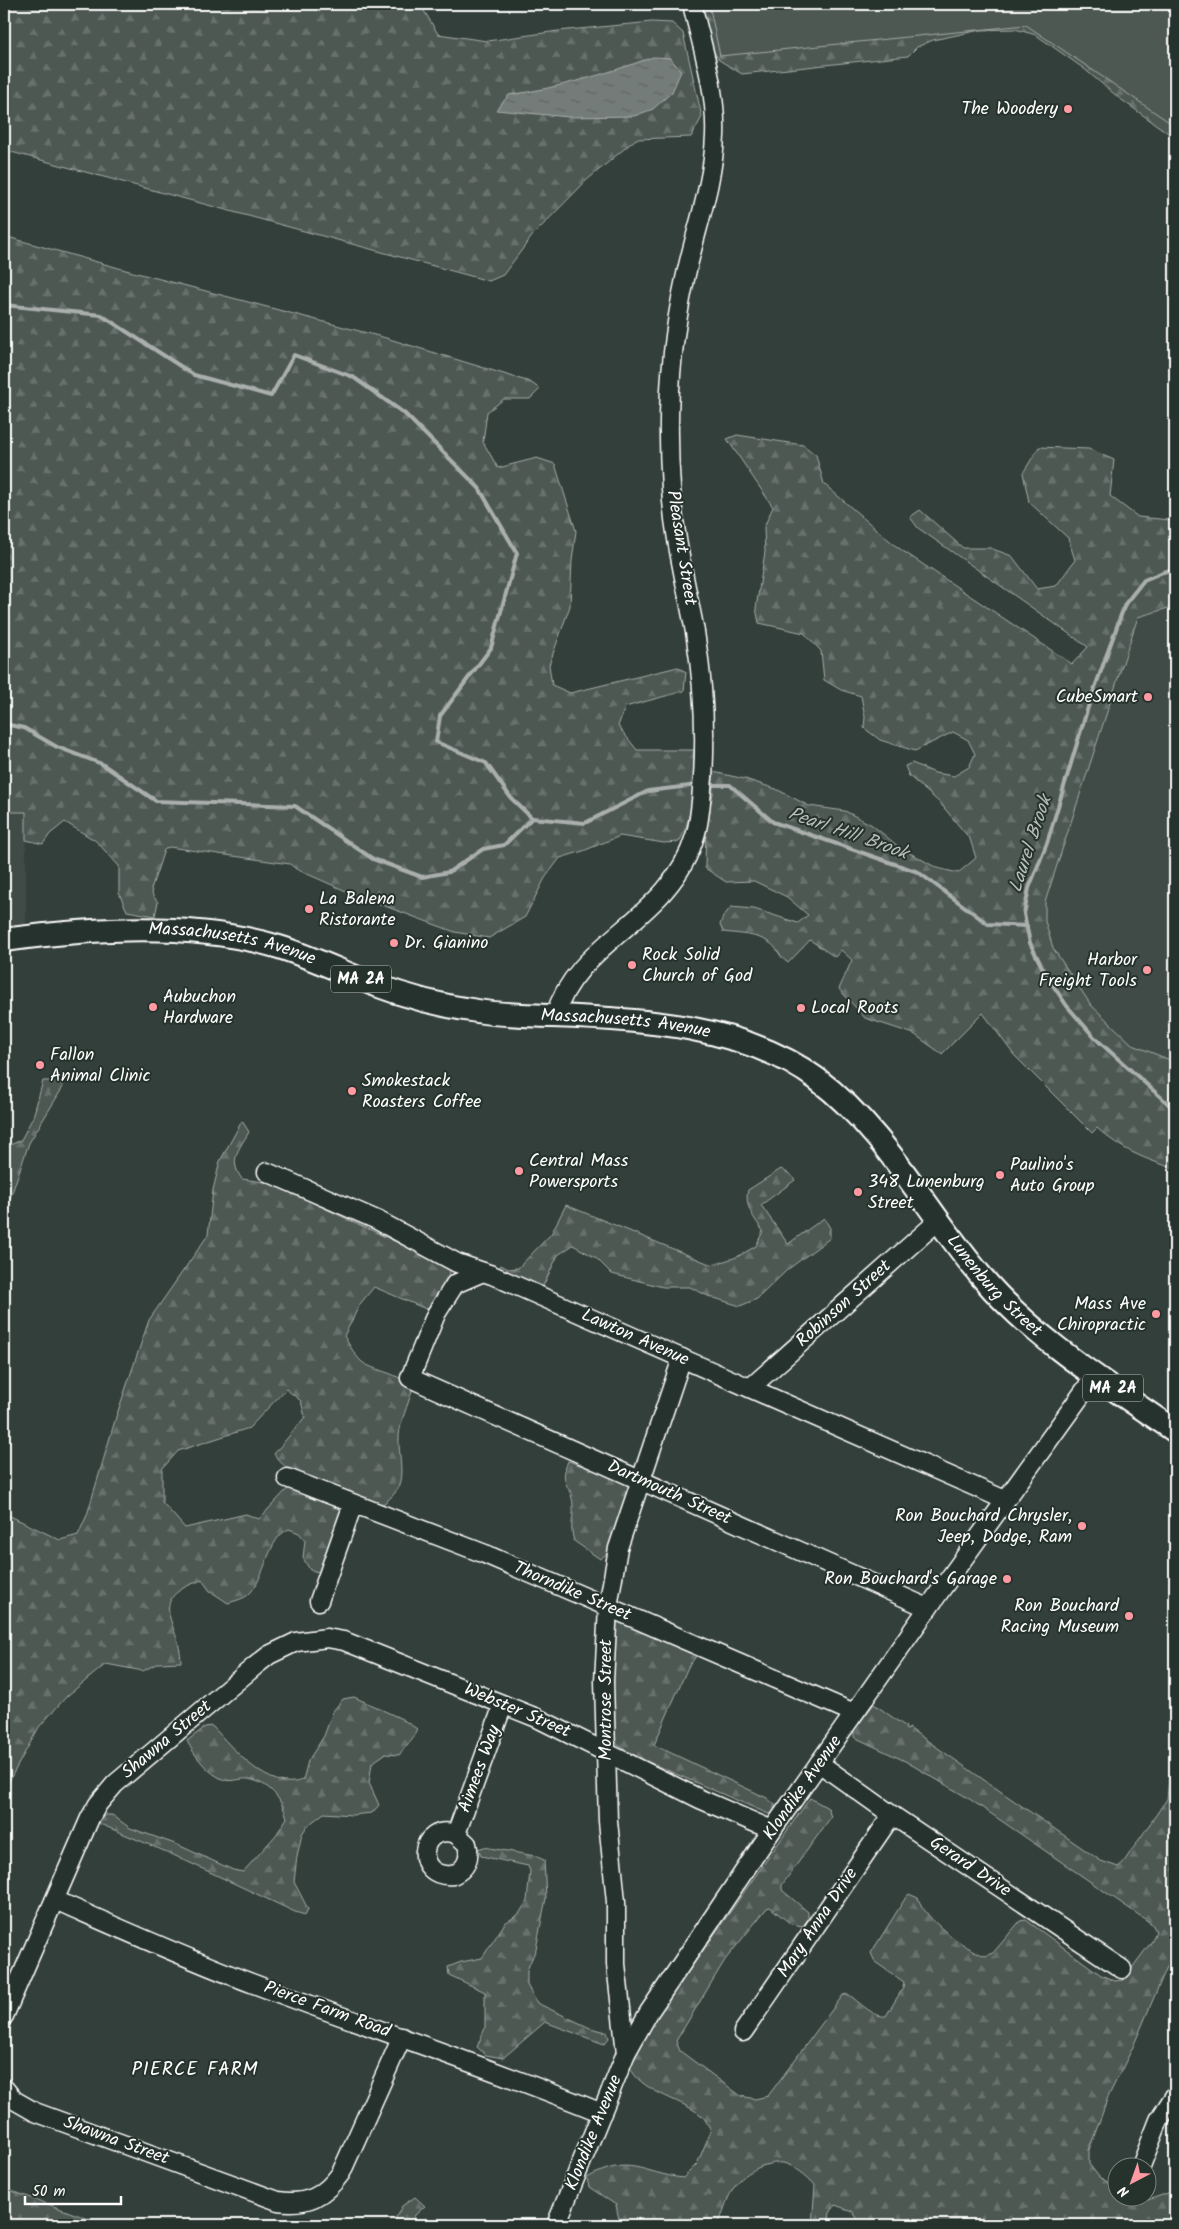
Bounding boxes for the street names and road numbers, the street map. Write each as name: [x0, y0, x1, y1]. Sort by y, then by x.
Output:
street label: Pleasant Street: [658, 488, 705, 609]
street label: Massachusetts Avenue: [148, 915, 320, 973]
road number: MA 2A: [331, 966, 391, 992]
street label: Massachusetts Avenue: [540, 1001, 713, 1047]
street label: Lunenburg Street: [939, 1228, 1049, 1345]
street label: Robinson Street: [790, 1252, 899, 1355]
street label: Lawton Avenue: [576, 1301, 694, 1375]
road number: MA 2A: [1083, 1375, 1143, 1402]
street label: Dartmouth Street: [602, 1453, 737, 1534]
street label: Thorndike Street: [508, 1554, 636, 1630]
street label: Montrose Street: [592, 1638, 621, 1761]
street label: Webster Street: [459, 1676, 576, 1747]
street label: Shawna Street: [115, 1693, 219, 1787]
street label: Aimees Way: [451, 1720, 509, 1817]
street label: Klondike Avenue: [756, 1729, 850, 1847]
street label: Gerard Drive: [923, 1829, 1017, 1905]
street label: Mary Anna Drive: [770, 1862, 866, 1984]
street label: Pierce Farm Road: [260, 1974, 395, 2047]
street label: Klondike Avenue: [558, 2071, 630, 2195]
street label: Shawna Street: [59, 2108, 174, 2174]

